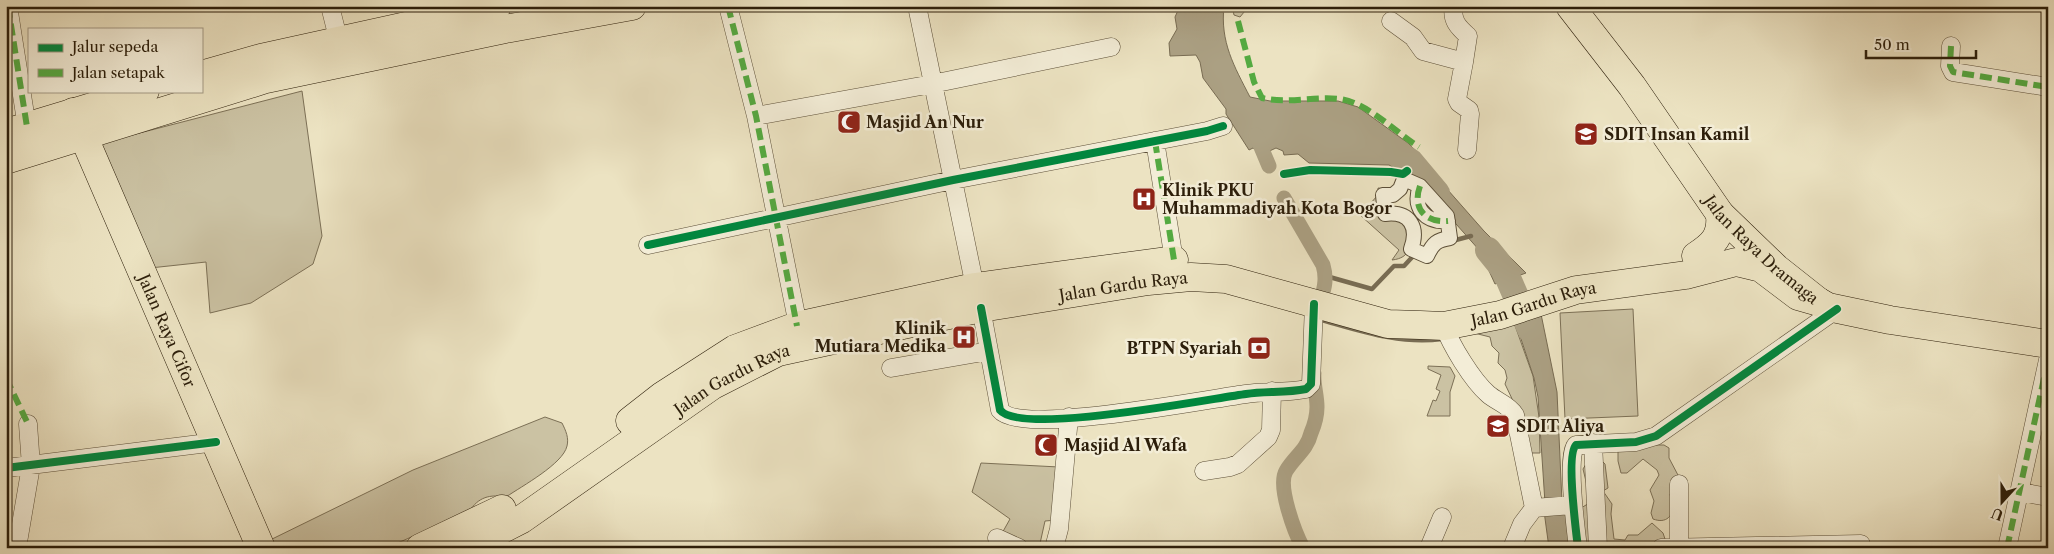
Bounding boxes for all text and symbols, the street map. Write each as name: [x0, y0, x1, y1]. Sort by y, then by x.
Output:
legend: [28, 28, 202, 92]
scale bar: [1866, 28, 1976, 60]
text: 50 m: [1874, 35, 1910, 54]
text: Jalur sepeda: [70, 37, 158, 56]
text: Jalan setapak: [70, 63, 166, 82]
mosque icon: Masjid An Nur: [836, 109, 862, 135]
place label: Masjid An Nur: [866, 112, 984, 132]
school or university icon: SDIT Insan Kamil: [1573, 121, 1599, 147]
place label: SDIT Insan Kamil: [1604, 124, 1750, 144]
place label: Klinik PKU Muhammadiyah Kota Bogor: [1162, 180, 1392, 218]
hospital icon: Klinik PKU Muhammadiyah Kota Bogor: [1131, 186, 1157, 212]
street label: Jalan Raya Dramaga: [1698, 189, 1823, 308]
street label: Jalan Gardu Raya: [1055, 267, 1189, 306]
street label: Jalan Raya Cifor: [133, 268, 201, 391]
street label: Jalan Gardu Raya: [1466, 277, 1598, 331]
place label: Klinik Mutiara Medika: [814, 318, 947, 356]
hospital icon: Klinik Mutiara Medika: [951, 324, 977, 350]
bank icon: BTPN Syariah: [1246, 335, 1272, 361]
place label: BTPN Syariah: [1126, 338, 1242, 358]
street label: Jalan Gardu Raya: [668, 340, 792, 421]
school or university icon: SDIT Aliya: [1485, 413, 1511, 439]
place label: SDIT Aliya: [1516, 416, 1605, 436]
mosque icon: Masjid Al Wafa: [1033, 432, 1059, 458]
place label: Masjid Al Wafa: [1064, 435, 1188, 455]
north arrow: [1976, 476, 2026, 526]
text: U: [1988, 503, 2006, 525]

